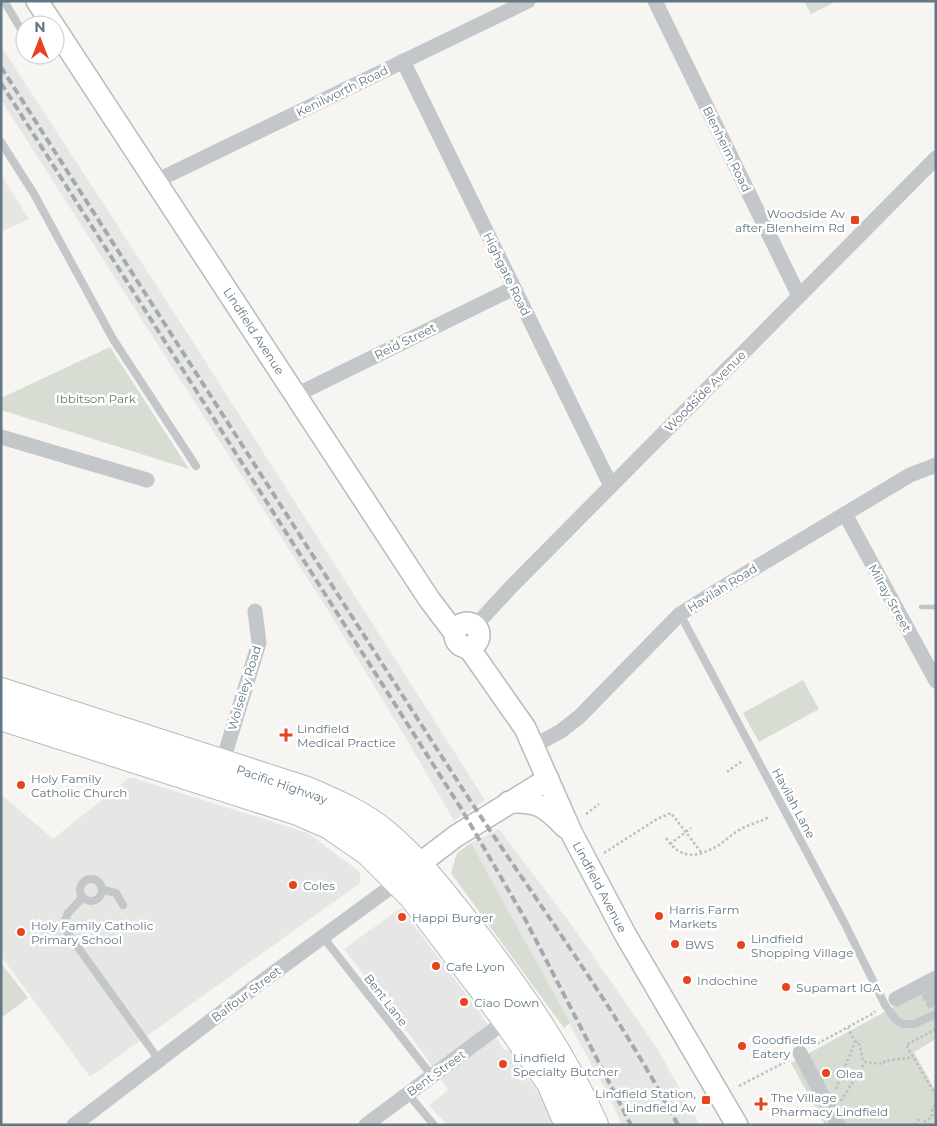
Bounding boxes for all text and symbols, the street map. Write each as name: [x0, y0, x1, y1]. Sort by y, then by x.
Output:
north arrow: [15, 15, 65, 65]
text: N: [34, 18, 46, 36]
street label: Kenilworth Road: [294, 62, 390, 120]
street label: Blenheim Road: [700, 104, 754, 194]
place label: Woodside Av after Blenheim Rd: [735, 206, 845, 235]
marker: Woodside Av after Blenheim Rd: [849, 214, 861, 226]
street label: Highgate Road: [480, 230, 534, 318]
street label: Lindfield Avenue: [220, 285, 288, 377]
street label: Reid Street: [372, 320, 438, 362]
street label: Woodside Avenue: [661, 347, 749, 435]
park label: Ibbitson Park: [56, 391, 137, 406]
street label: Havilah Road: [684, 561, 760, 615]
street label: Milray Street: [865, 562, 915, 635]
street label: Wolseley Road: [224, 644, 264, 732]
place label: Lindfield Medical Practice: [297, 721, 396, 750]
marker: Lindfield Medical Practice: [279, 728, 293, 742]
street label: Pacific Highway: [234, 761, 330, 807]
street label: Havilah Lane: [769, 765, 819, 841]
place label: Holy Family Catholic Church: [31, 771, 127, 800]
marker: Holy Family Catholic Church: [15, 779, 27, 791]
street label: Lindfield Avenue: [570, 839, 630, 935]
place label: Coles: [303, 878, 335, 893]
marker: Coles: [287, 879, 299, 891]
place label: Harris Farm Markets: [669, 902, 739, 931]
place label: Happi Burger: [412, 910, 494, 925]
marker: Harris Farm Markets: [653, 910, 665, 922]
marker: Happi Burger: [396, 911, 408, 923]
place label: Holy Family Catholic Primary School: [31, 918, 154, 947]
marker: Holy Family Catholic Primary School: [15, 926, 27, 938]
place label: Lindfield Shopping Village: [751, 931, 853, 960]
place label: BWS: [685, 937, 714, 952]
marker: BWS: [669, 938, 681, 950]
marker: Lindfield Shopping Village: [735, 939, 747, 951]
place label: Cafe Lyon: [446, 959, 505, 974]
marker: Cafe Lyon: [430, 960, 442, 972]
street label: Balfour Street: [208, 963, 284, 1025]
street label: Bent Lane: [361, 971, 411, 1029]
place label: Indochine: [697, 973, 758, 988]
marker: Indochine: [681, 974, 693, 986]
place label: Supamart IGA: [796, 980, 881, 995]
marker: Supamart IGA: [780, 981, 792, 993]
place label: Ciao Down: [474, 995, 539, 1010]
marker: Ciao Down: [458, 996, 470, 1008]
place label: Goodfields Eatery: [752, 1032, 816, 1061]
marker: Goodfields Eatery: [736, 1040, 748, 1052]
street label: Bent Street: [404, 1047, 468, 1099]
place label: Lindfield Specialty Butcher: [513, 1050, 619, 1079]
marker: Lindfield Specialty Butcher: [497, 1058, 509, 1070]
place label: Olea: [836, 1066, 863, 1081]
marker: Olea: [820, 1067, 832, 1079]
place label: Lindfield Station, Lindfield Av: [595, 1086, 696, 1115]
place label: The Village Pharmacy Lindfield: [771, 1090, 888, 1119]
marker: Lindfield Station, Lindfield Av: [700, 1094, 712, 1106]
marker: The Village Pharmacy Lindfield: [755, 1098, 767, 1110]

